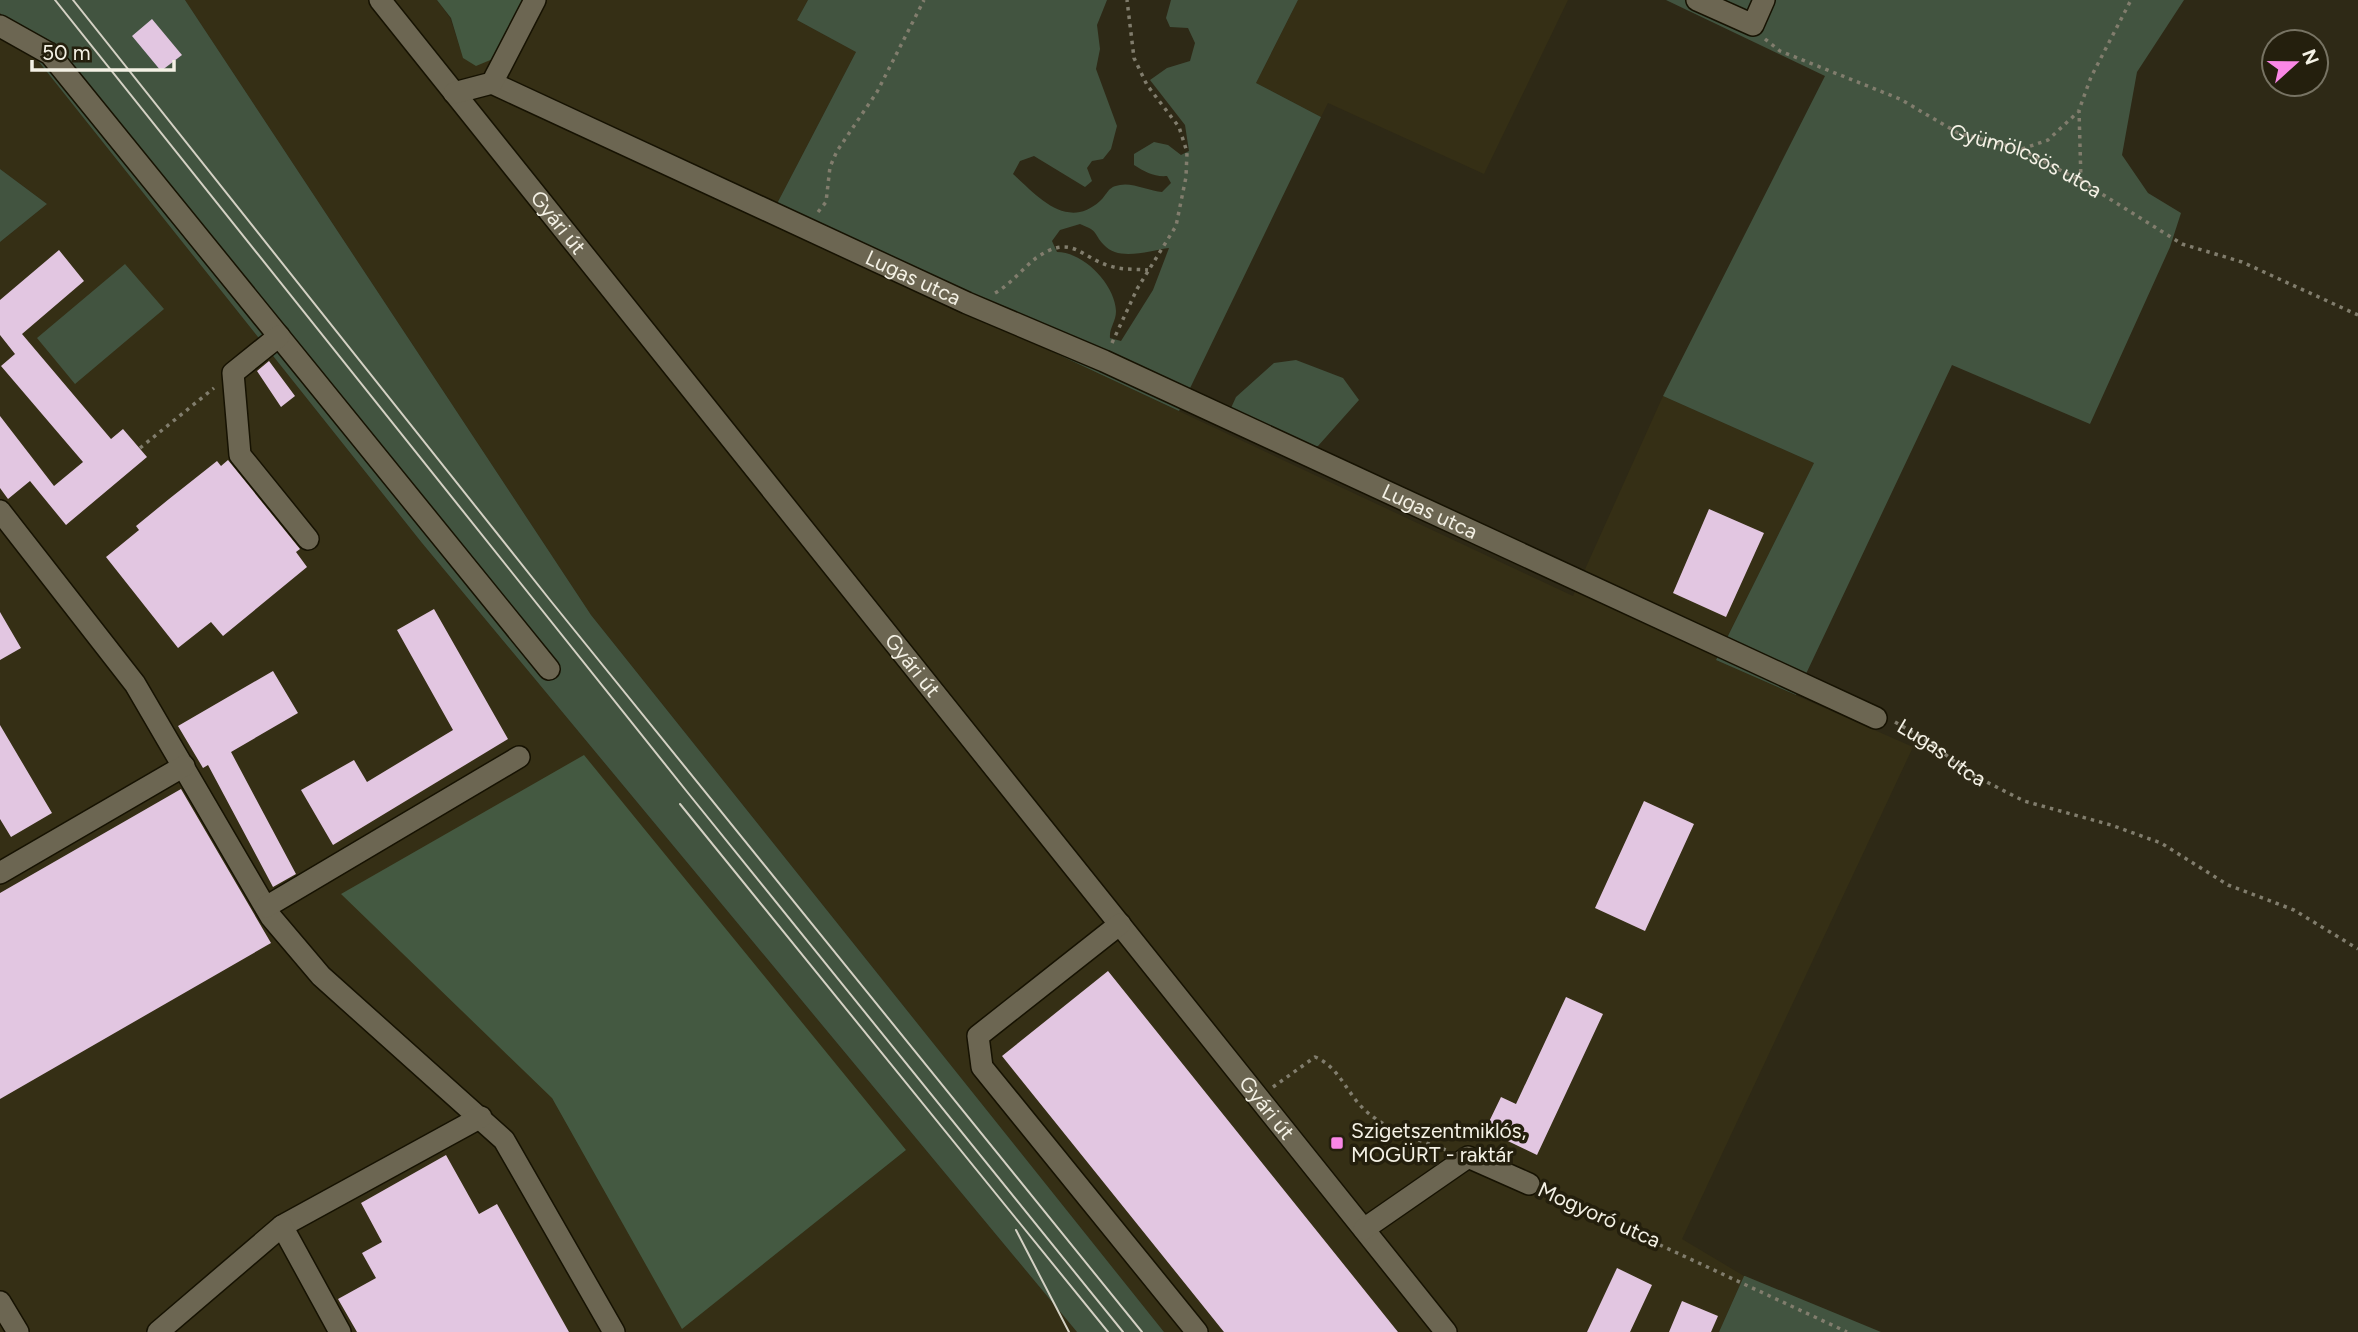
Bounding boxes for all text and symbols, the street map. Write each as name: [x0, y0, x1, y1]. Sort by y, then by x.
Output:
scale bar: [32, 28, 173, 72]
north arrow: [2260, 28, 2330, 98]
text: 50 m: [42, 40, 91, 65]
text: N: [2297, 46, 2324, 68]
street label: Gyümölcsös utca: [1945, 118, 2107, 203]
street label: Gyári út: [525, 185, 591, 259]
street label: Lugas utca: [862, 245, 965, 310]
street label: Lugas utca: [1378, 478, 1482, 544]
street label: Gyári út: [880, 628, 946, 702]
street label: Lugas utca: [1893, 713, 1990, 791]
street label: Gyári út: [1234, 1071, 1300, 1144]
place label: Szigetszentmiklós, MOGÜRT - raktár: [1351, 1118, 1526, 1167]
marker: Szigetszentmiklós, MOGÜRT - raktár: [1329, 1135, 1345, 1151]
street label: Mogyoró utca: [1534, 1176, 1664, 1253]

